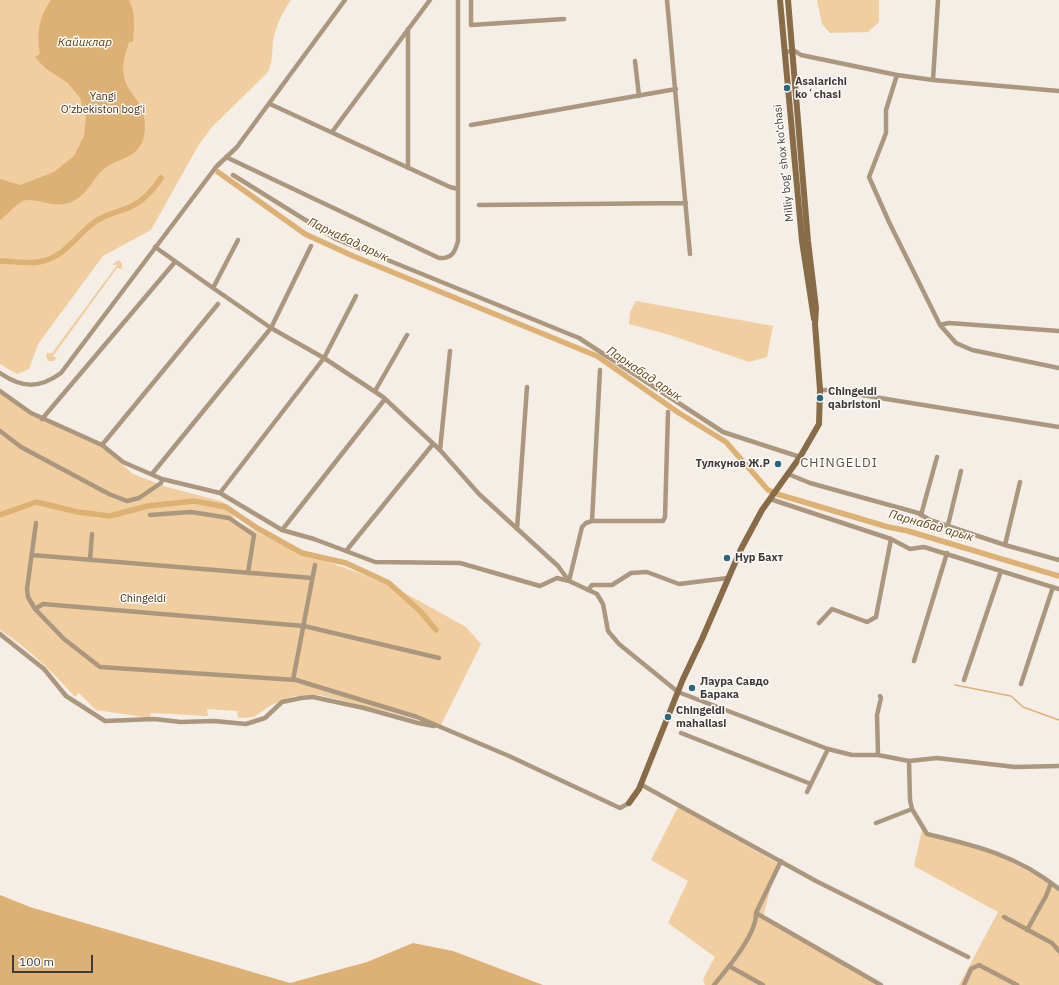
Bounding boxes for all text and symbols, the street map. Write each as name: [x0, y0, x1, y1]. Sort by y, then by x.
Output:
water label: Кайиклар: [58, 36, 112, 50]
place label: Asalarichi koʻchasi: [795, 75, 847, 101]
marker: Asalarichi koʻchasi: [782, 83, 792, 93]
park label: Yangi O'zbekiston bog'i: [61, 90, 145, 116]
street label: Milliy bog‘ shox ko‘chasi: [771, 104, 797, 222]
water label: Парнабад арык: [305, 215, 391, 265]
water label: Парнабад арык: [604, 344, 684, 404]
place label: Chingeldi qabristoni: [828, 385, 881, 411]
marker: Chingeldi qabristoni: [815, 393, 825, 403]
district label: CHINGELDI: [800, 455, 878, 471]
place label: Тулкунов Ж.Р: [696, 457, 770, 471]
marker: Тулкунов Ж.Р: [773, 459, 783, 469]
water label: Парнабад арык: [887, 507, 975, 545]
place label: Нур Бахт: [735, 551, 783, 565]
marker: Нур Бахт: [722, 553, 732, 563]
park label: Chingeldi: [120, 592, 166, 606]
place label: Лаура Савдо Барака: [700, 675, 769, 701]
marker: Лаура Савдо Барака: [687, 683, 697, 693]
place label: Chingeldi mahallasi: [676, 704, 726, 730]
marker: Chingeldi mahallasi: [663, 712, 673, 722]
scale bar: [14, 947, 95, 973]
text: 100 m: [19, 954, 54, 969]

